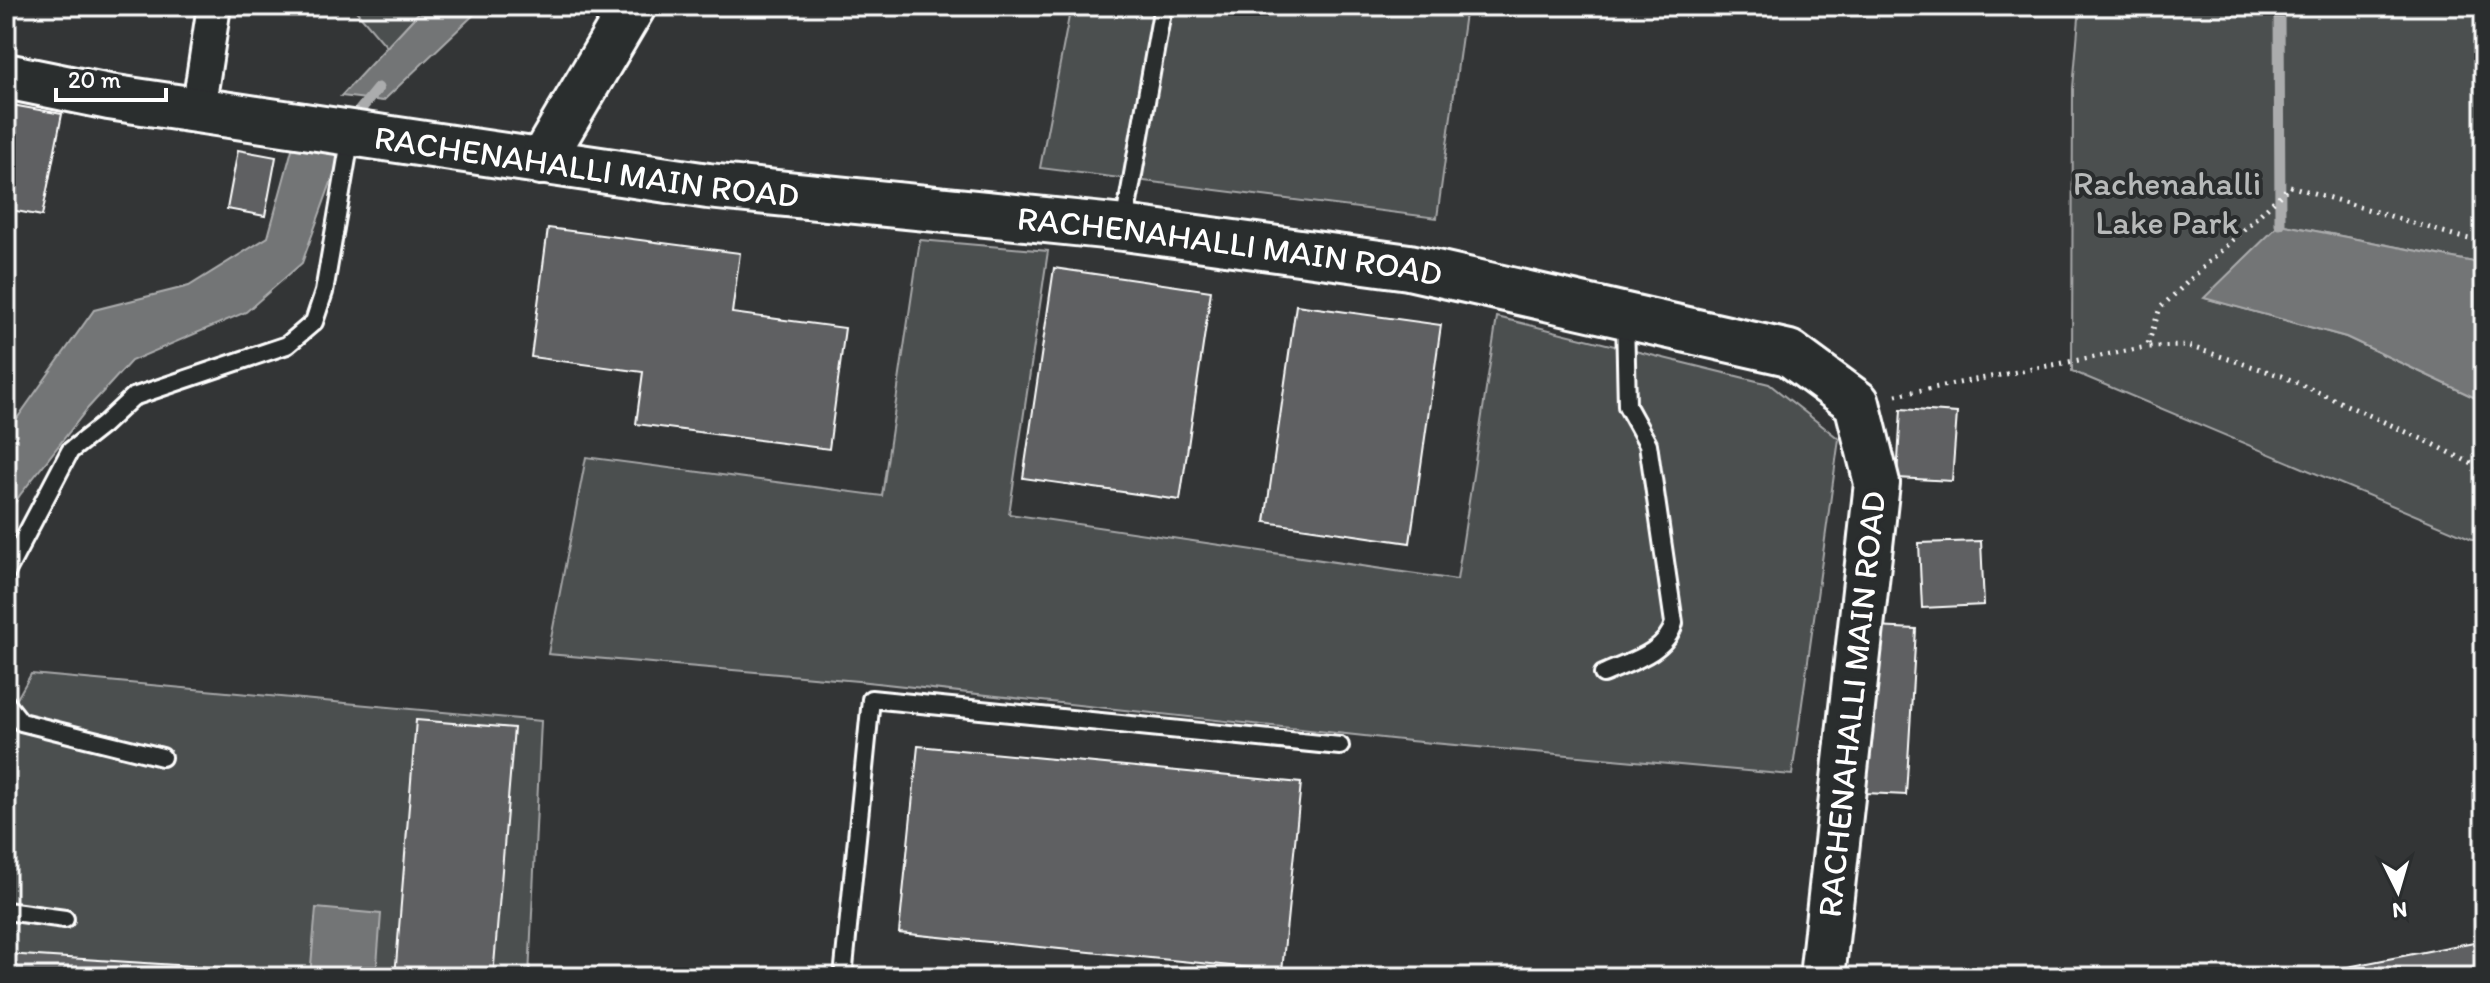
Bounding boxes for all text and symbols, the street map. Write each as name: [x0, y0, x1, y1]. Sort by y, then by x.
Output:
scale bar: [56, 52, 166, 102]
text: 20 m: [68, 65, 121, 94]
street label: RACHENAHALLI MAIN ROAD: [372, 117, 801, 216]
park label: Rachenahalli Lake Park: [2073, 163, 2261, 243]
street label: RACHENAHALLI MAIN ROAD: [1015, 197, 1446, 295]
street label: RACHENAHALLI MAIN ROAD: [1809, 489, 1894, 919]
north arrow: [2358, 851, 2438, 931]
text: N: [2391, 896, 2408, 925]

